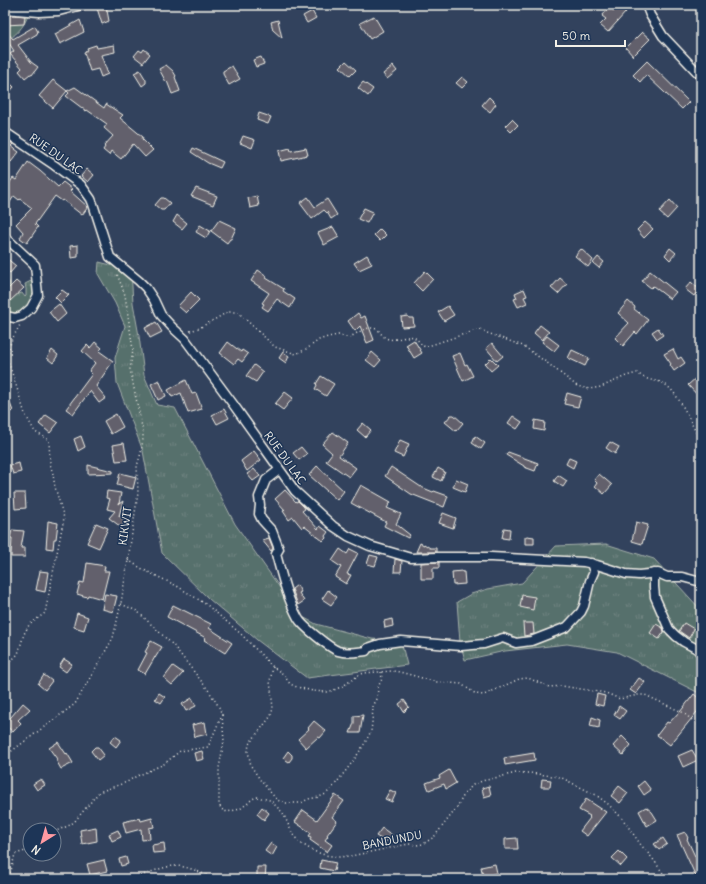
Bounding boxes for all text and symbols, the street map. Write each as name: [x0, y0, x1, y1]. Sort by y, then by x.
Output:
scale bar: [556, 22, 625, 48]
text: 50 m: [562, 28, 591, 43]
street label: RUE DU LAC: [27, 131, 85, 177]
street label: RUE DU LAC: [261, 429, 309, 487]
street label: KIKWIT: [115, 506, 135, 546]
north arrow: [22, 822, 62, 862]
street label: BANDUNDU: [361, 827, 423, 853]
text: N: [29, 842, 43, 858]

